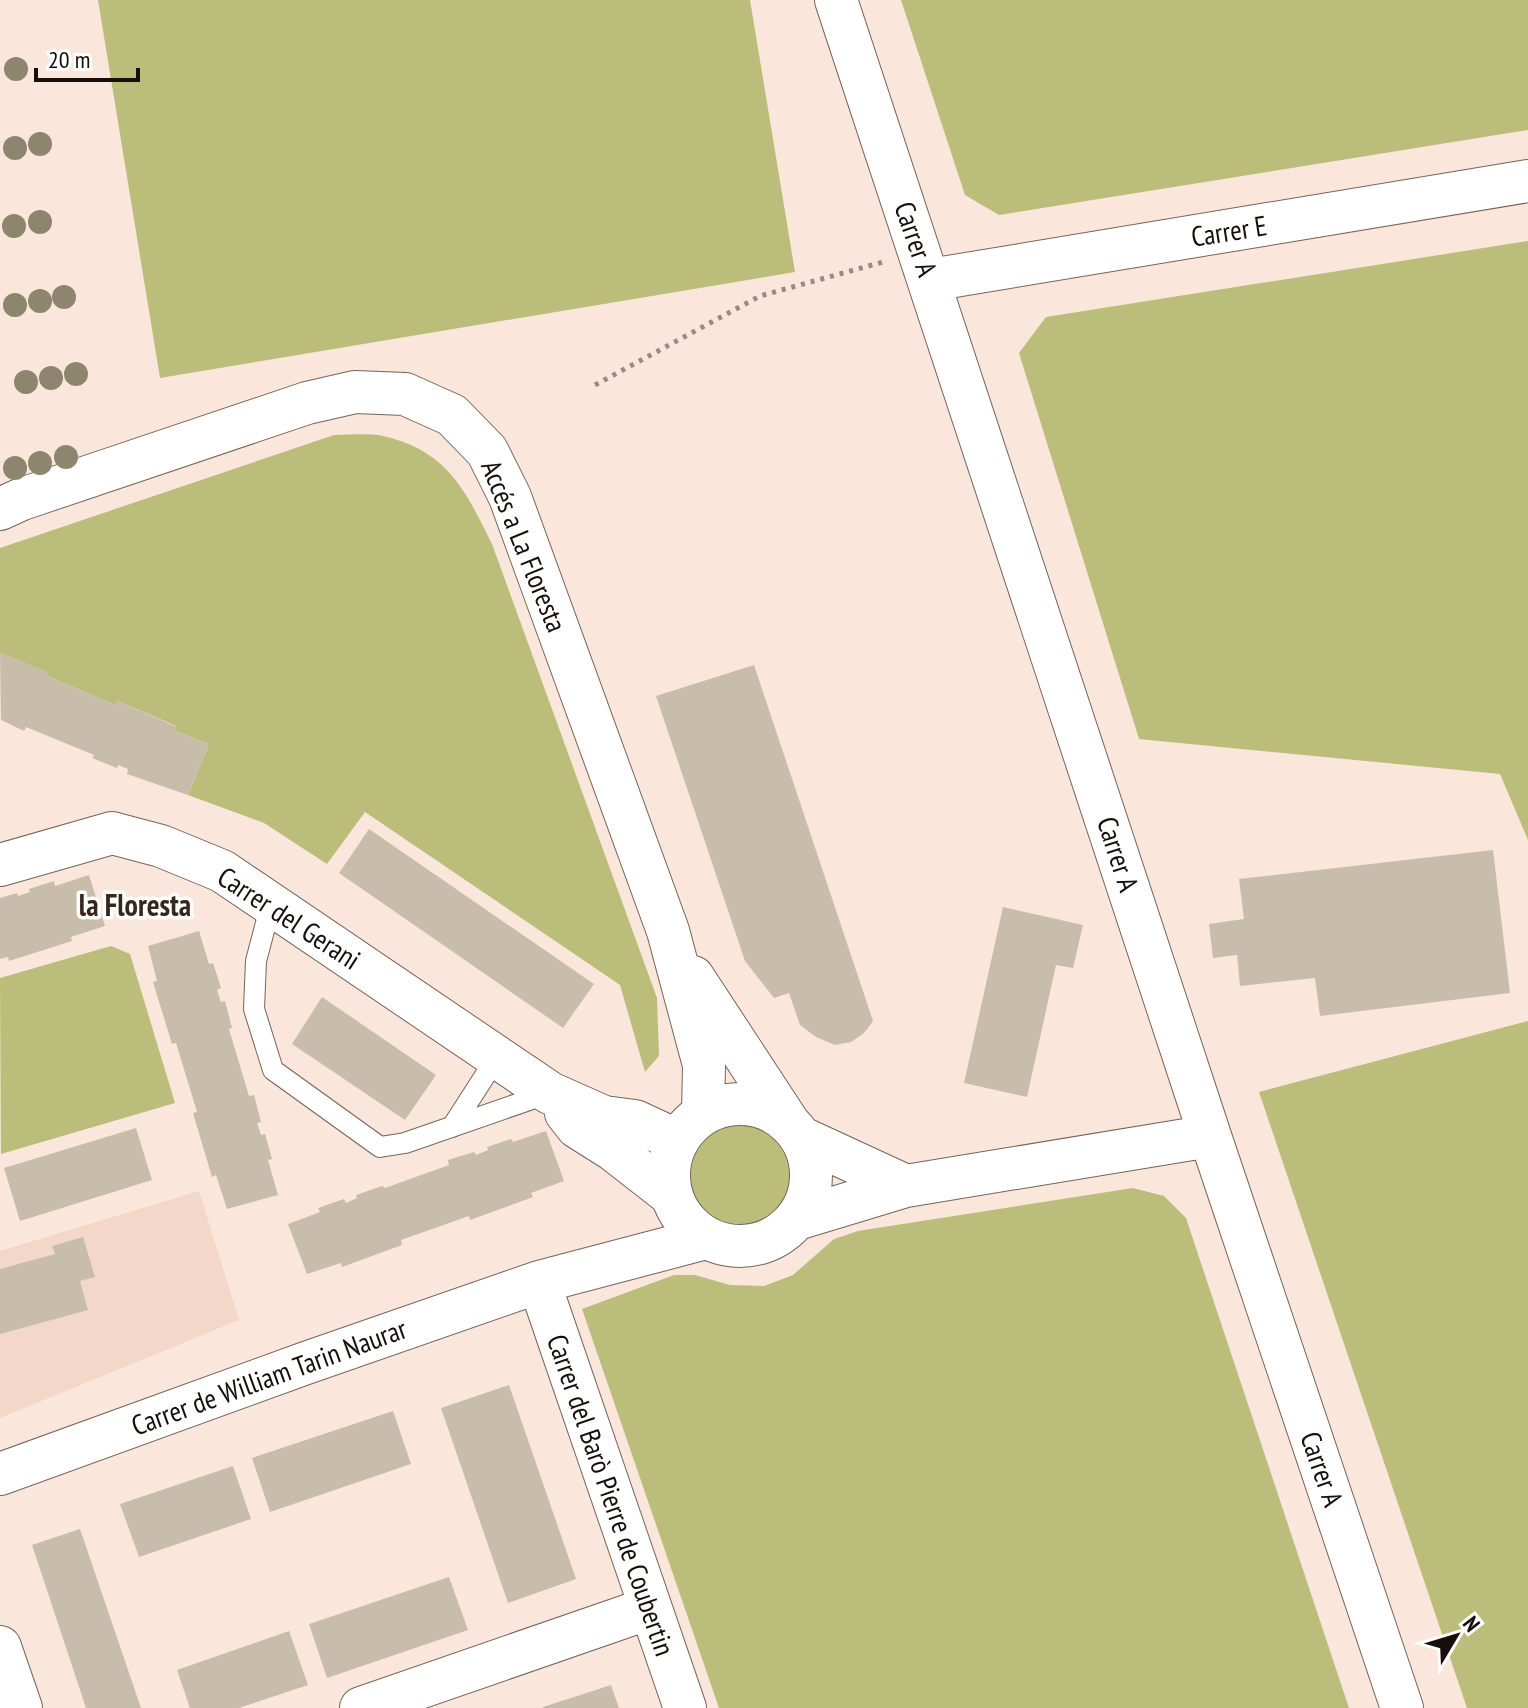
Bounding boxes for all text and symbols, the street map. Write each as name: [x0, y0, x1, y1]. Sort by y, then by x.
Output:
scale bar: [36, 32, 138, 82]
text: 20 m: [48, 44, 90, 75]
street label: Carrer A: [886, 197, 947, 282]
street label: Carrer E: [1188, 206, 1269, 255]
street label: Accés a La Floresta: [473, 454, 576, 637]
street label: Carrer A: [1089, 812, 1148, 897]
street label: Carrer del Gerani: [211, 858, 368, 977]
district label: la Floresta: [79, 885, 191, 924]
street label: Carrer de William Tarin Naurar: [126, 1309, 412, 1444]
street label: Carrer del Barò Pierre de Coubertin: [539, 1329, 684, 1660]
street label: Carrer A: [1292, 1427, 1353, 1512]
north arrow: [1416, 1596, 1496, 1676]
text: N: [1457, 1610, 1486, 1637]

